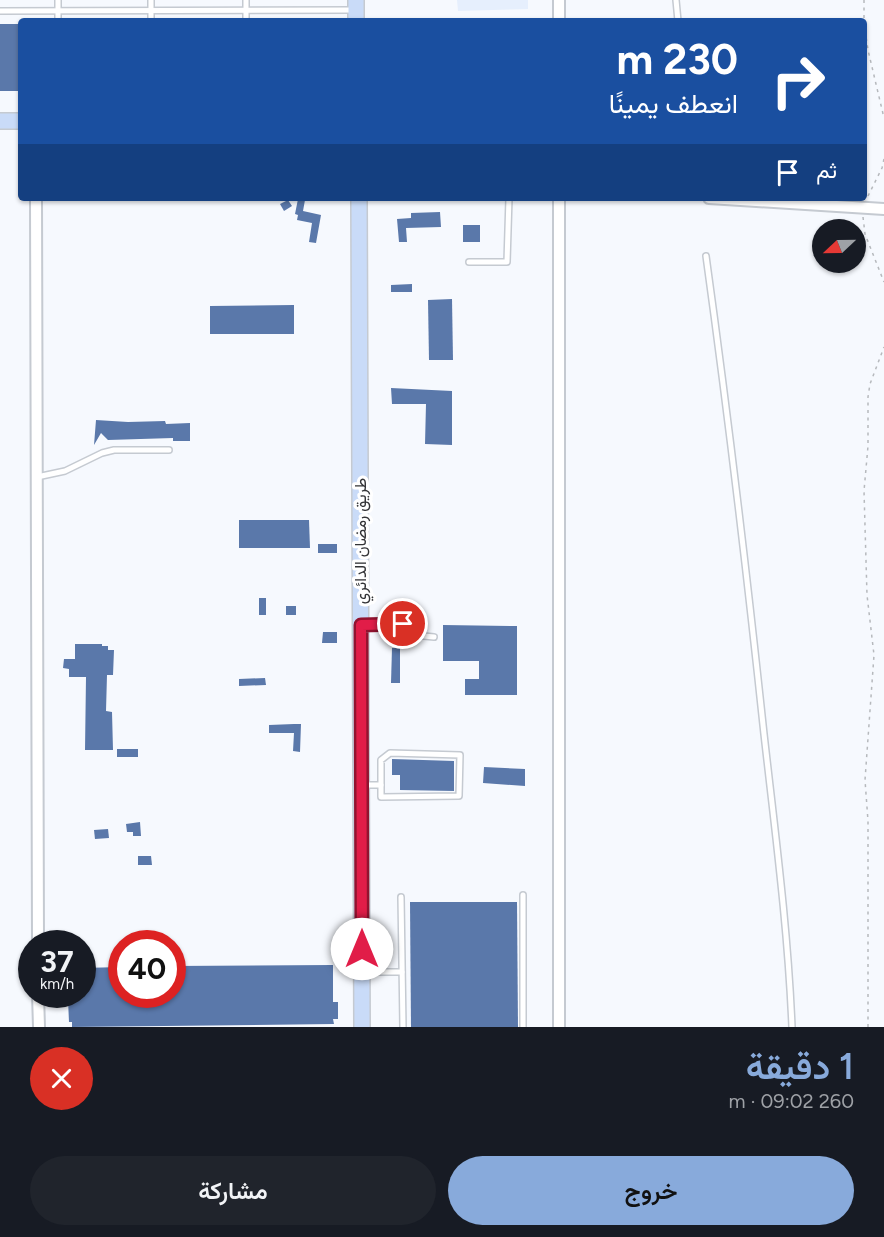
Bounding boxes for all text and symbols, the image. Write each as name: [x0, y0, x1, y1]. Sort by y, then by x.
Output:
text: 230 m: [616, 34, 738, 85]
icon: right: [759, 42, 837, 120]
text: انعطف يمينًا: [609, 87, 738, 120]
icon: arrive: [771, 156, 804, 189]
text: ثم: [816, 157, 837, 184]
north arrow: [812, 219, 866, 273]
map controls: [812, 219, 866, 273]
street label: طريق رمضان الدائري: [351, 478, 374, 604]
pin: [377, 598, 428, 649]
icon: arrive: [386, 607, 419, 640]
position arrow: [330, 917, 394, 981]
speed limit sign: 40: [108, 930, 186, 1008]
text: 37: [40, 943, 74, 980]
text: km/h: [40, 975, 74, 993]
text: 1 دقيقة: [746, 1045, 854, 1088]
button: close: [30, 1047, 93, 1110]
text: 260 m · 09:02: [729, 1089, 854, 1113]
button: مشاركة: [30, 1156, 436, 1225]
button: خروج: [448, 1156, 854, 1225]

